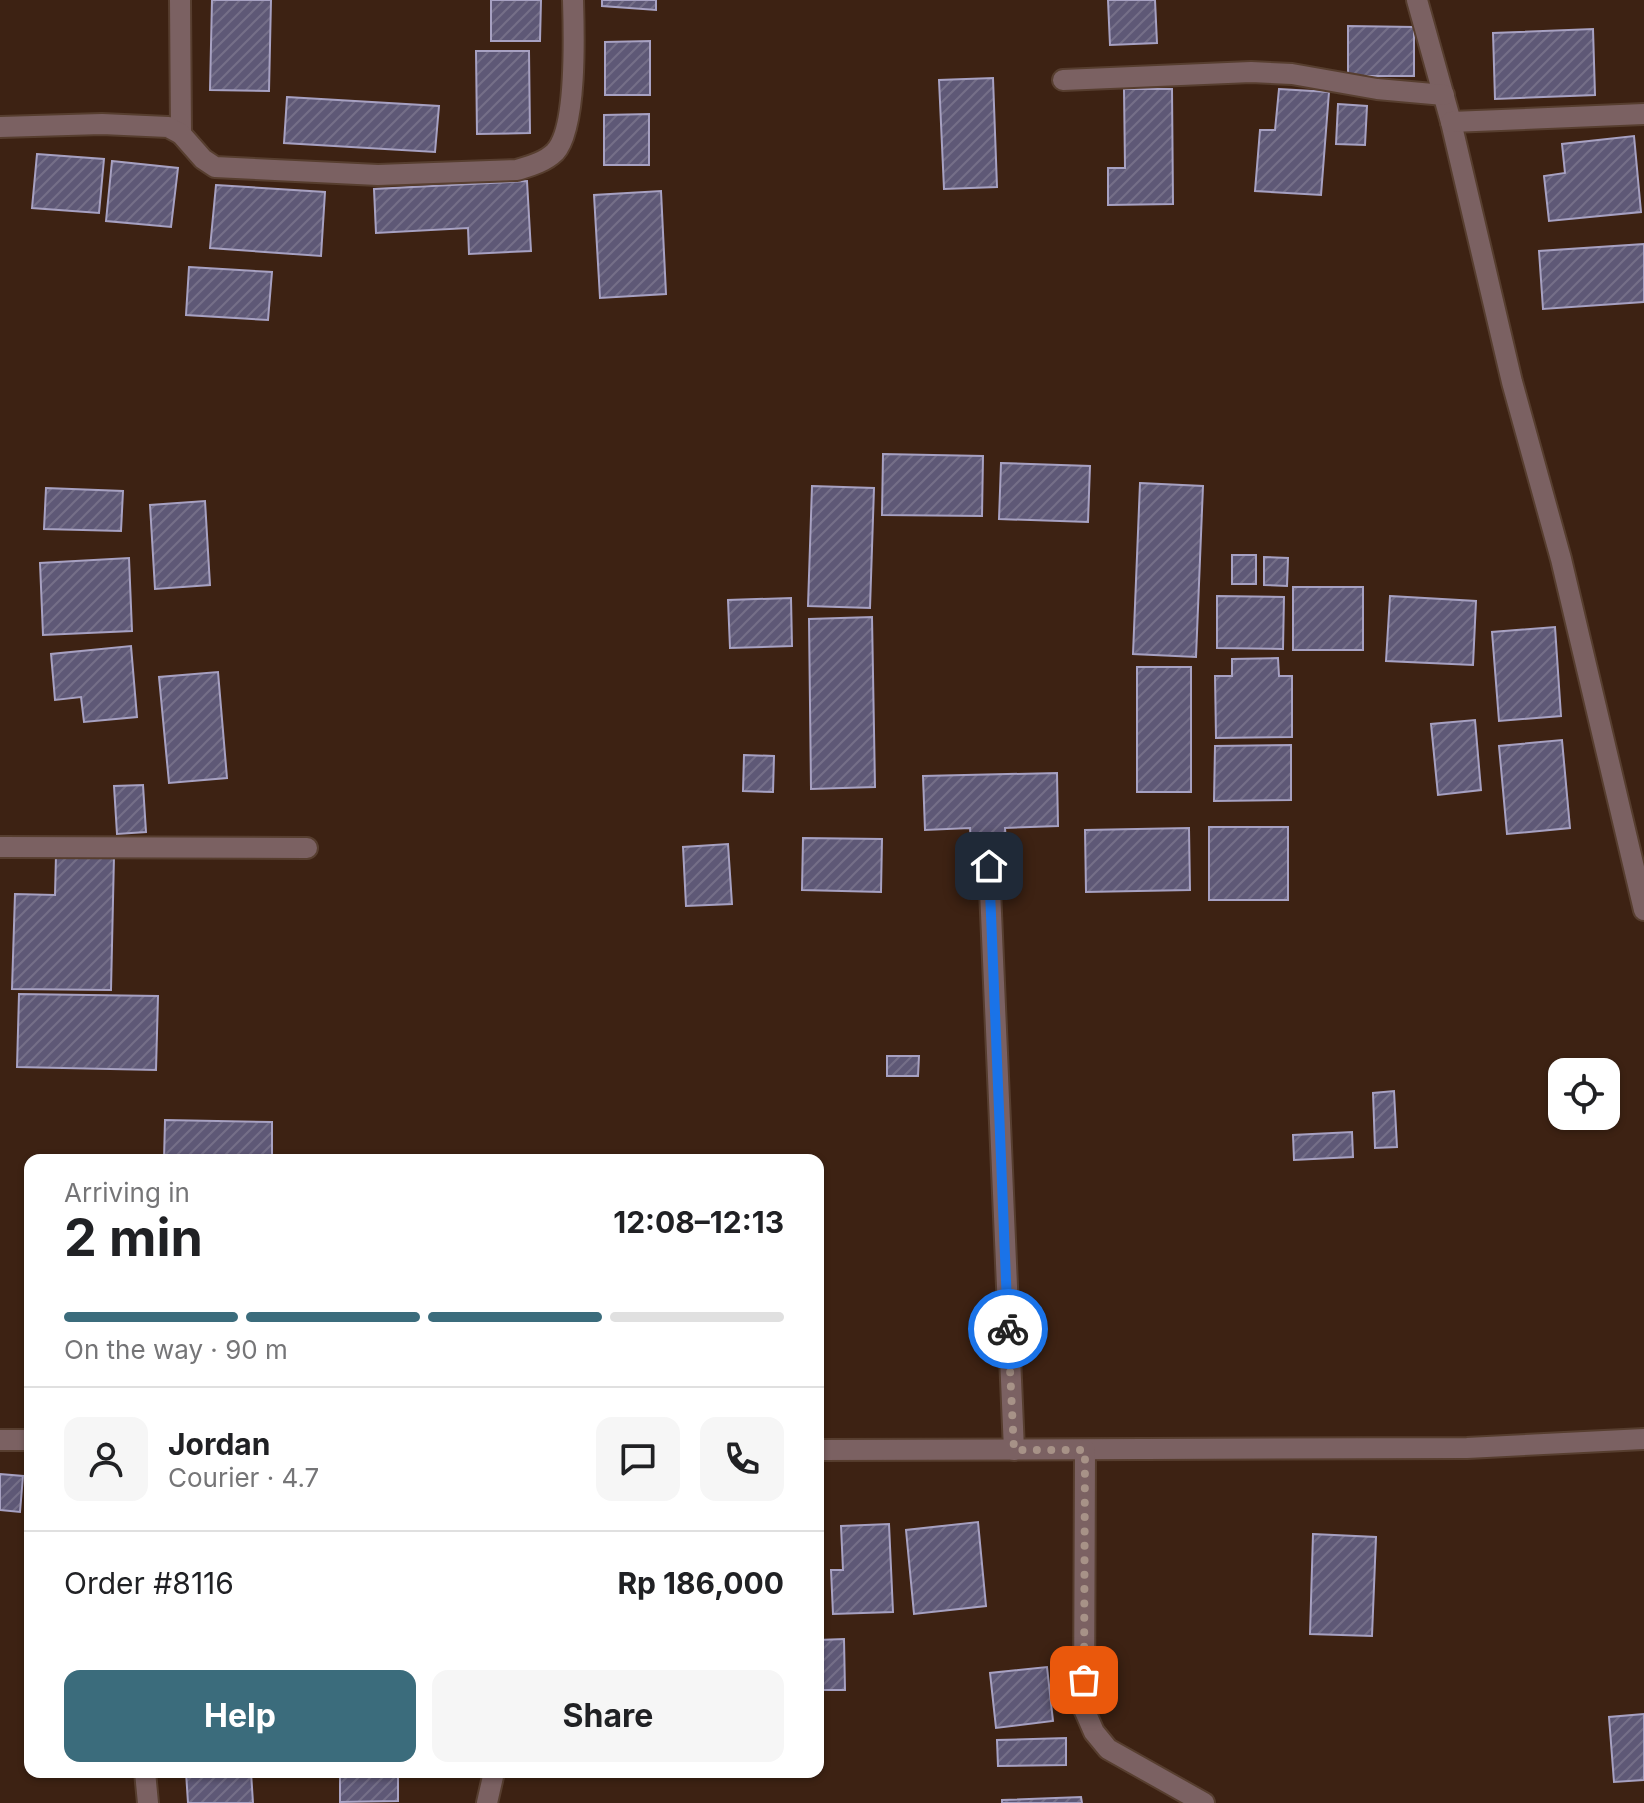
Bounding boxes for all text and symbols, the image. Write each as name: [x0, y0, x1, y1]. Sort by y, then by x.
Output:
pin: [955, 832, 1023, 900]
icon: home: [967, 844, 1011, 888]
map controls: [1548, 1058, 1620, 1130]
button: locate: [1548, 1058, 1620, 1130]
text: Arriving in: [64, 1177, 190, 1208]
text: 12:08–12:13: [613, 1204, 784, 1240]
text: 2 min: [64, 1206, 203, 1269]
courier: [968, 1289, 1048, 1369]
icon: bike: [986, 1307, 1030, 1351]
text: On the way · 90 m: [64, 1334, 288, 1365]
button: person: [64, 1417, 148, 1501]
button: chat: [596, 1417, 680, 1501]
button: phone: [700, 1417, 784, 1501]
text: Jordan: [168, 1426, 270, 1462]
text: Courier · 4.7: [168, 1462, 319, 1493]
text: Order #8116: [64, 1565, 234, 1601]
text: Rp 186,000: [617, 1565, 784, 1601]
pin: [1050, 1646, 1118, 1714]
icon: bag: [1062, 1658, 1106, 1702]
button: Help: [64, 1670, 416, 1762]
button: Share: [432, 1670, 784, 1762]

